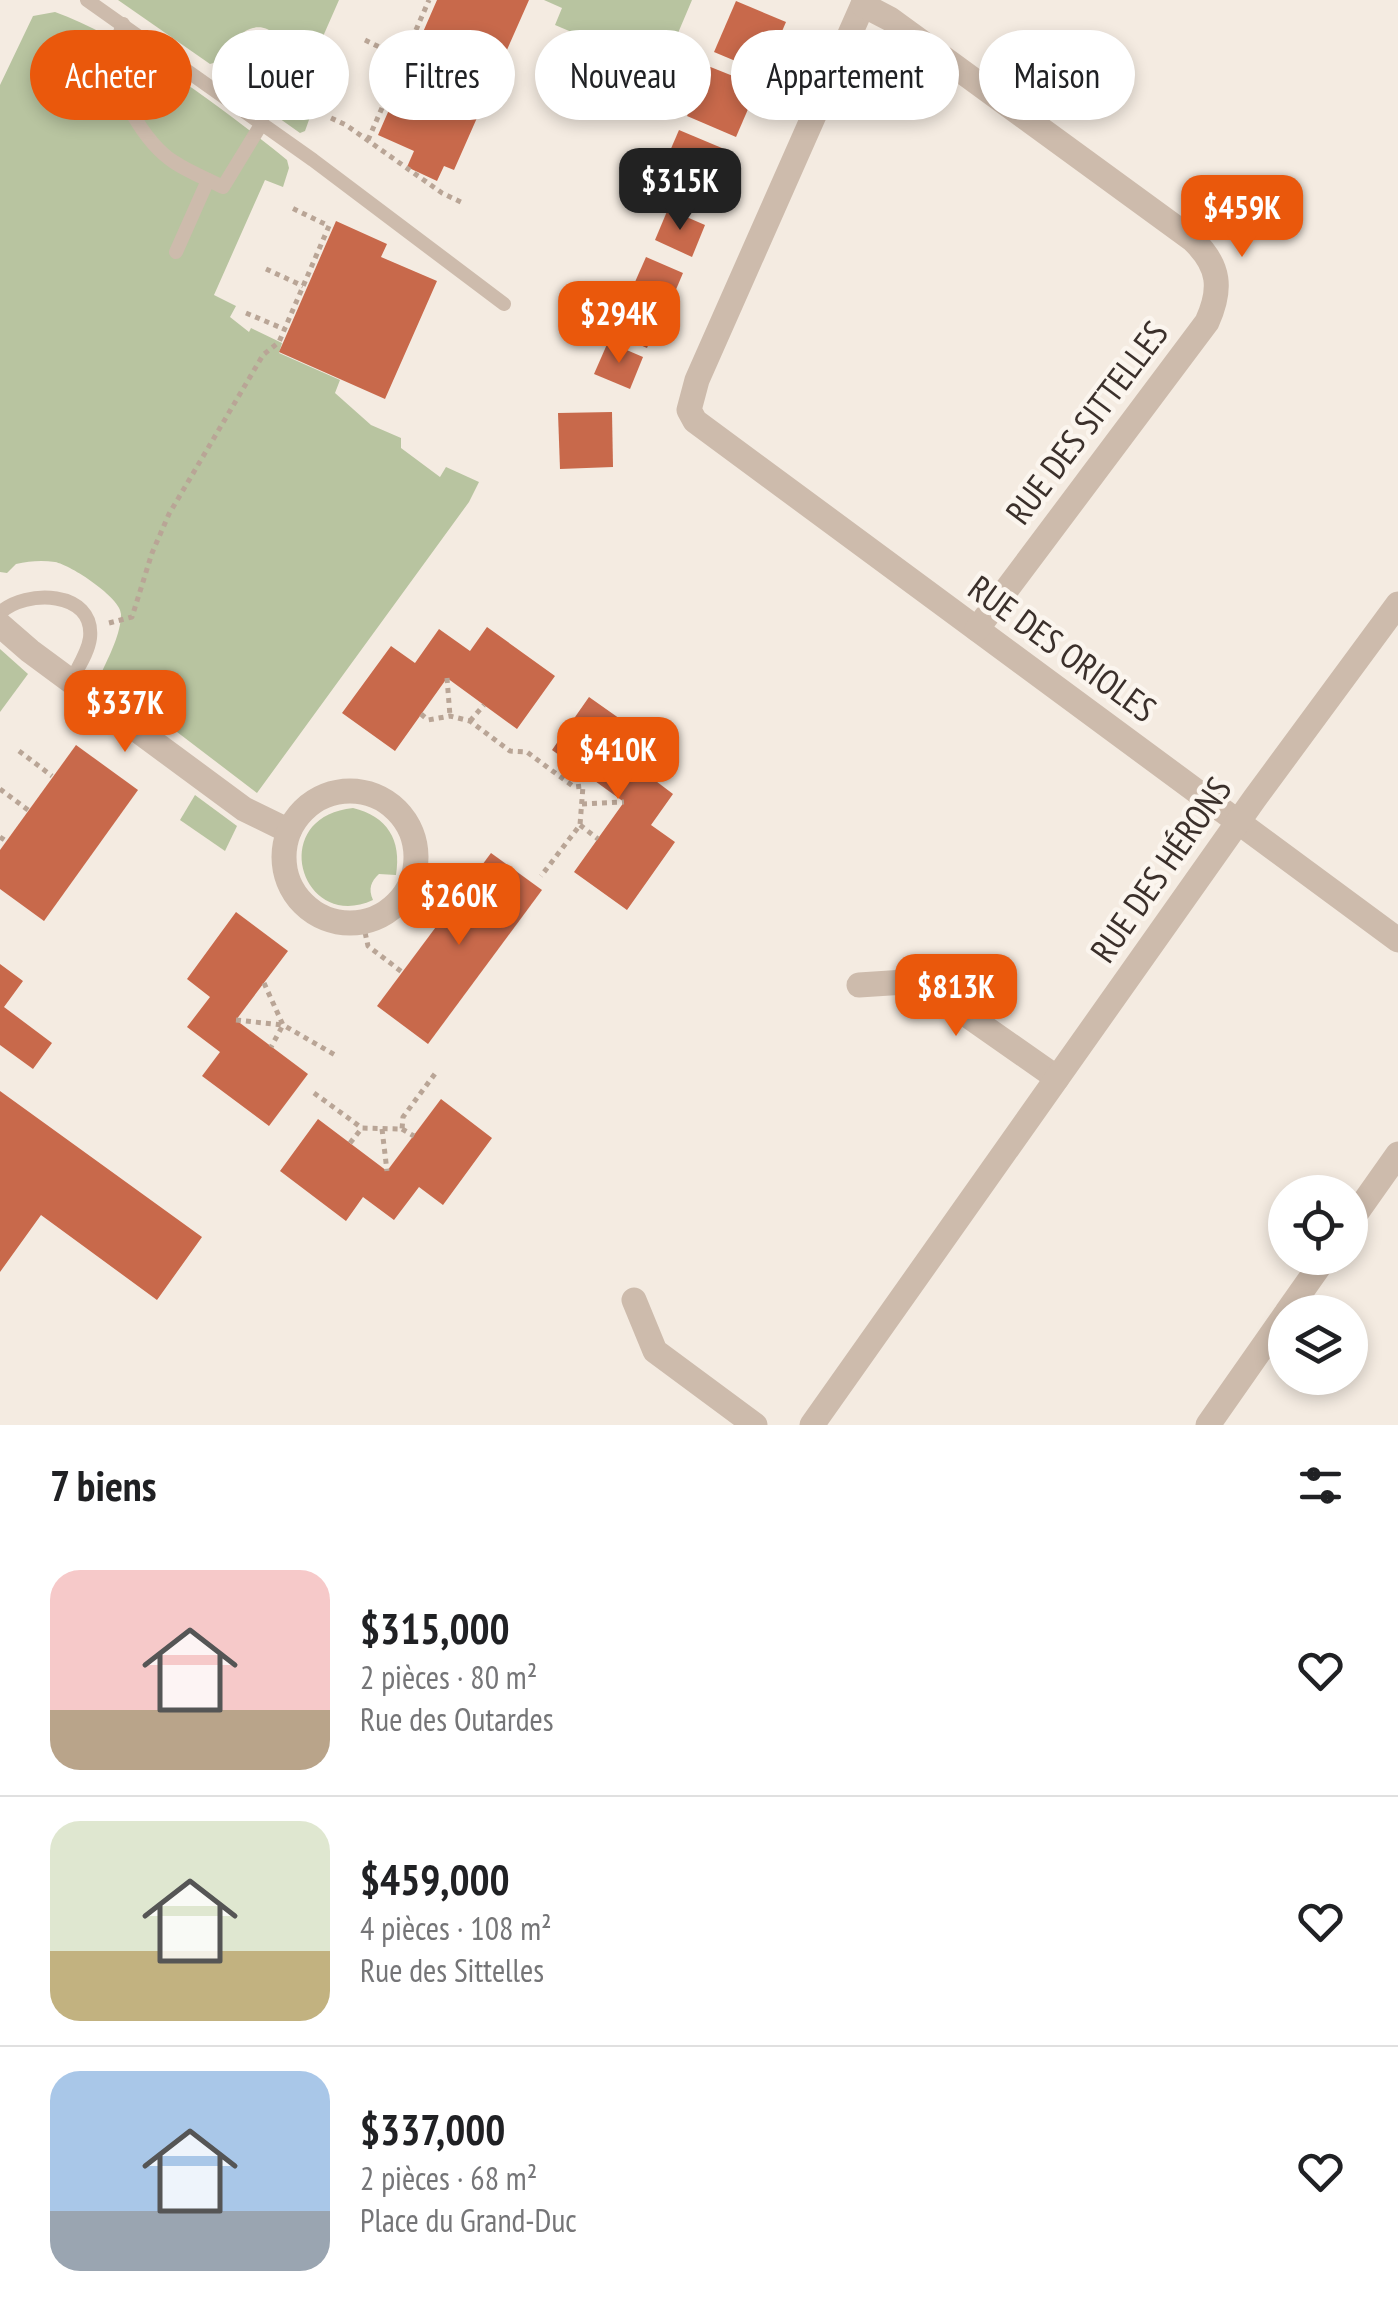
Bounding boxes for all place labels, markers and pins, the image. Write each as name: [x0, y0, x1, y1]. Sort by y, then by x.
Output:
pin: $315K: [610, 148, 750, 233]
pin: $459K: [1172, 175, 1312, 260]
pin: $294K: [549, 281, 689, 366]
pin: $337K: [55, 670, 195, 755]
pin: $410K: [548, 717, 688, 802]
pin: $260K: [389, 863, 529, 948]
pin: $813K: [886, 954, 1026, 1039]

